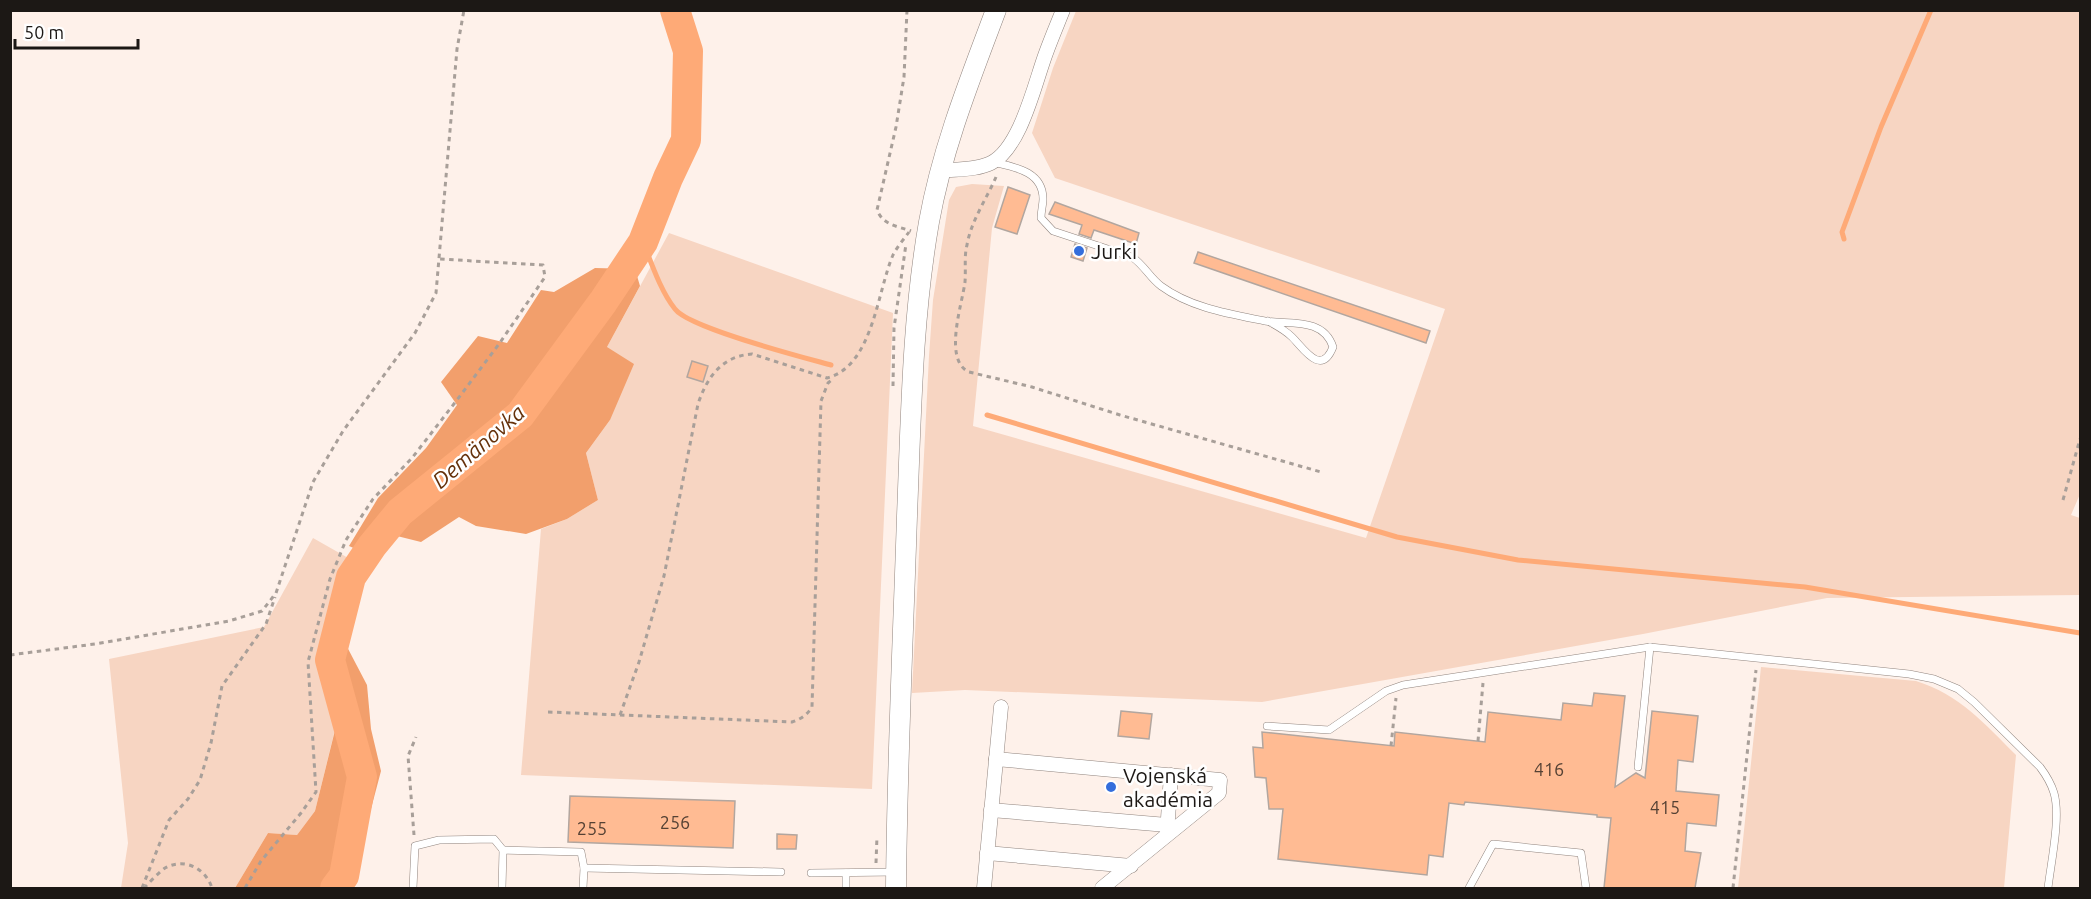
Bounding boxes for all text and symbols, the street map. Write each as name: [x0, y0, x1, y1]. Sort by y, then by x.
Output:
scale bar: [15, 12, 138, 50]
text: 50 m: [24, 22, 64, 42]
place label: Jurki: [1091, 239, 1137, 263]
marker: Jurki: [1072, 244, 1086, 258]
water label: Demänovka: [427, 399, 529, 493]
house number: 416: [1534, 759, 1564, 779]
place label: Vojenská akadémia: [1123, 763, 1213, 811]
marker: Vojenská akadémia: [1104, 780, 1118, 794]
house number: 415: [1650, 797, 1680, 817]
house number: 256: [660, 812, 690, 832]
house number: 255: [577, 818, 607, 838]

